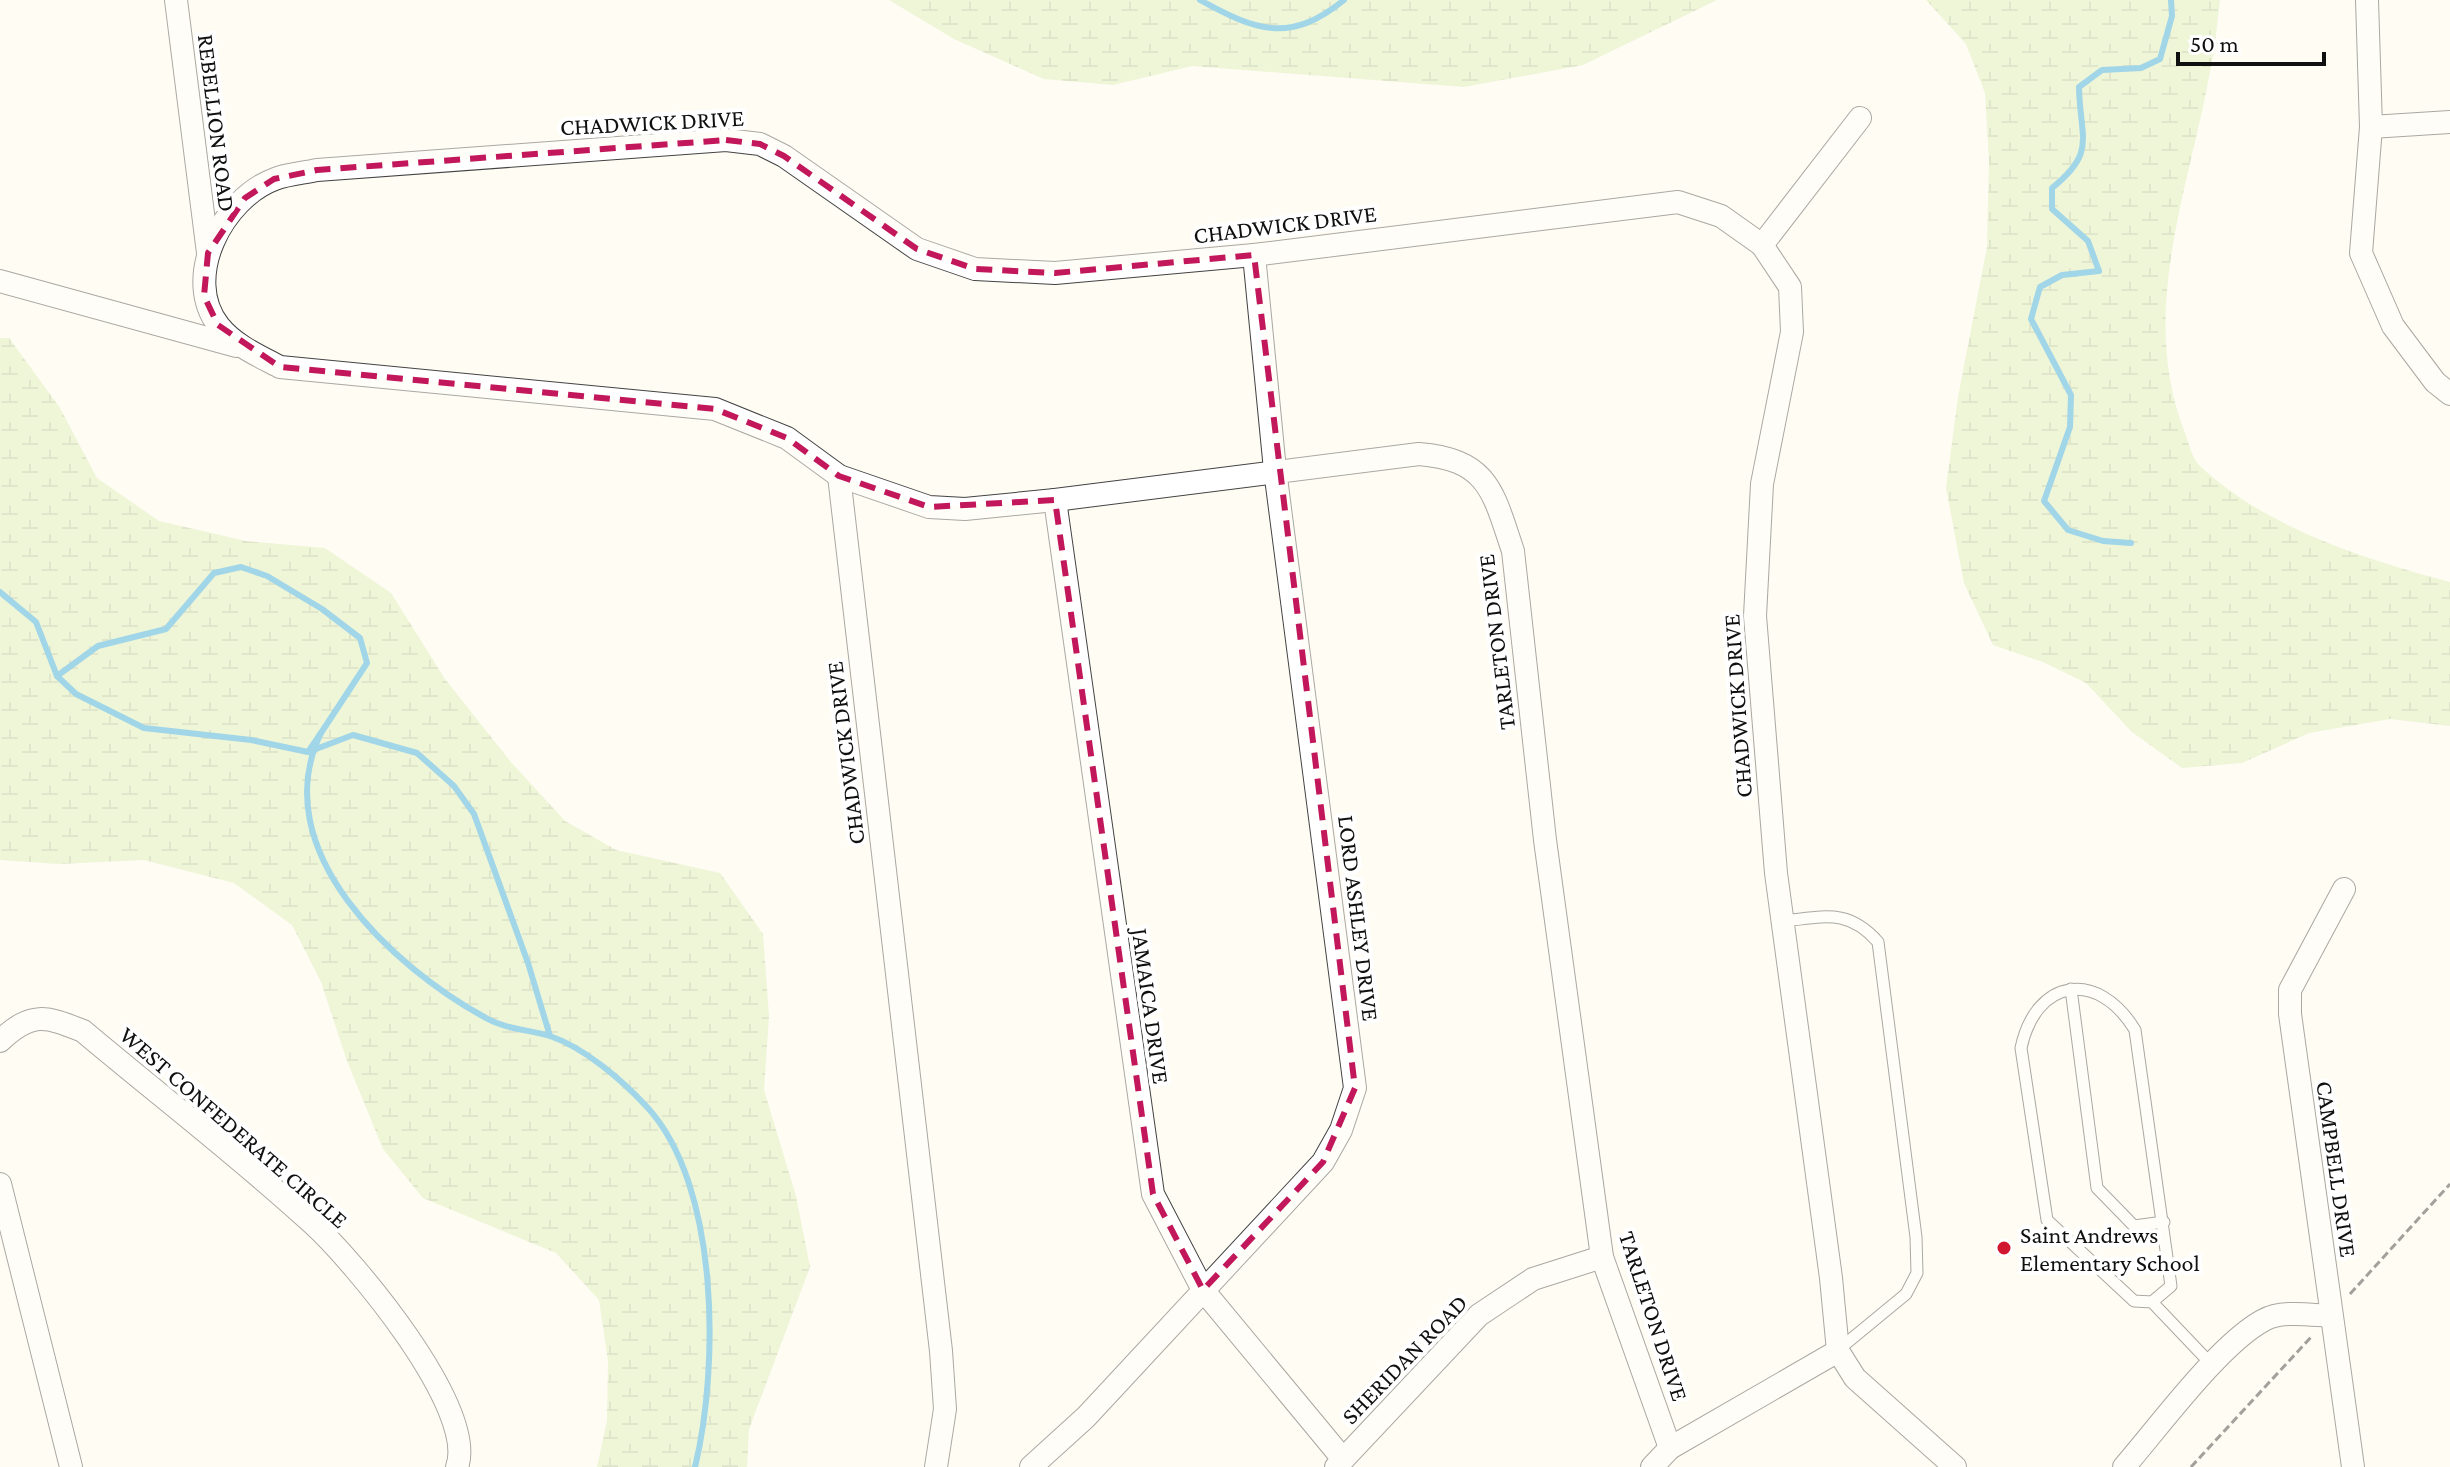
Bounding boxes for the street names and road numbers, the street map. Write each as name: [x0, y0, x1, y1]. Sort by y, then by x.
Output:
street label: REBELLION ROAD: [193, 33, 241, 213]
street label: CHADWICK DRIVE: [559, 104, 745, 140]
street label: CHADWICK DRIVE: [1192, 199, 1378, 249]
street label: TARLETON DRIVE: [1472, 553, 1520, 731]
street label: CHADWICK DRIVE: [1717, 613, 1757, 799]
street label: CHADWICK DRIVE: [820, 660, 870, 846]
street label: LORD ASHLEY DRIVE: [1333, 813, 1385, 1023]
street label: JAMAICA DRIVE: [1126, 924, 1175, 1086]
street label: WEST CONFEDERATE CIRCLE: [114, 1021, 354, 1233]
street label: CAMPBELL DRIVE: [2311, 1079, 2363, 1259]
street label: TARLETON DRIVE: [1614, 1228, 1694, 1404]
street label: SHERIDAN ROAD: [1336, 1289, 1472, 1429]

